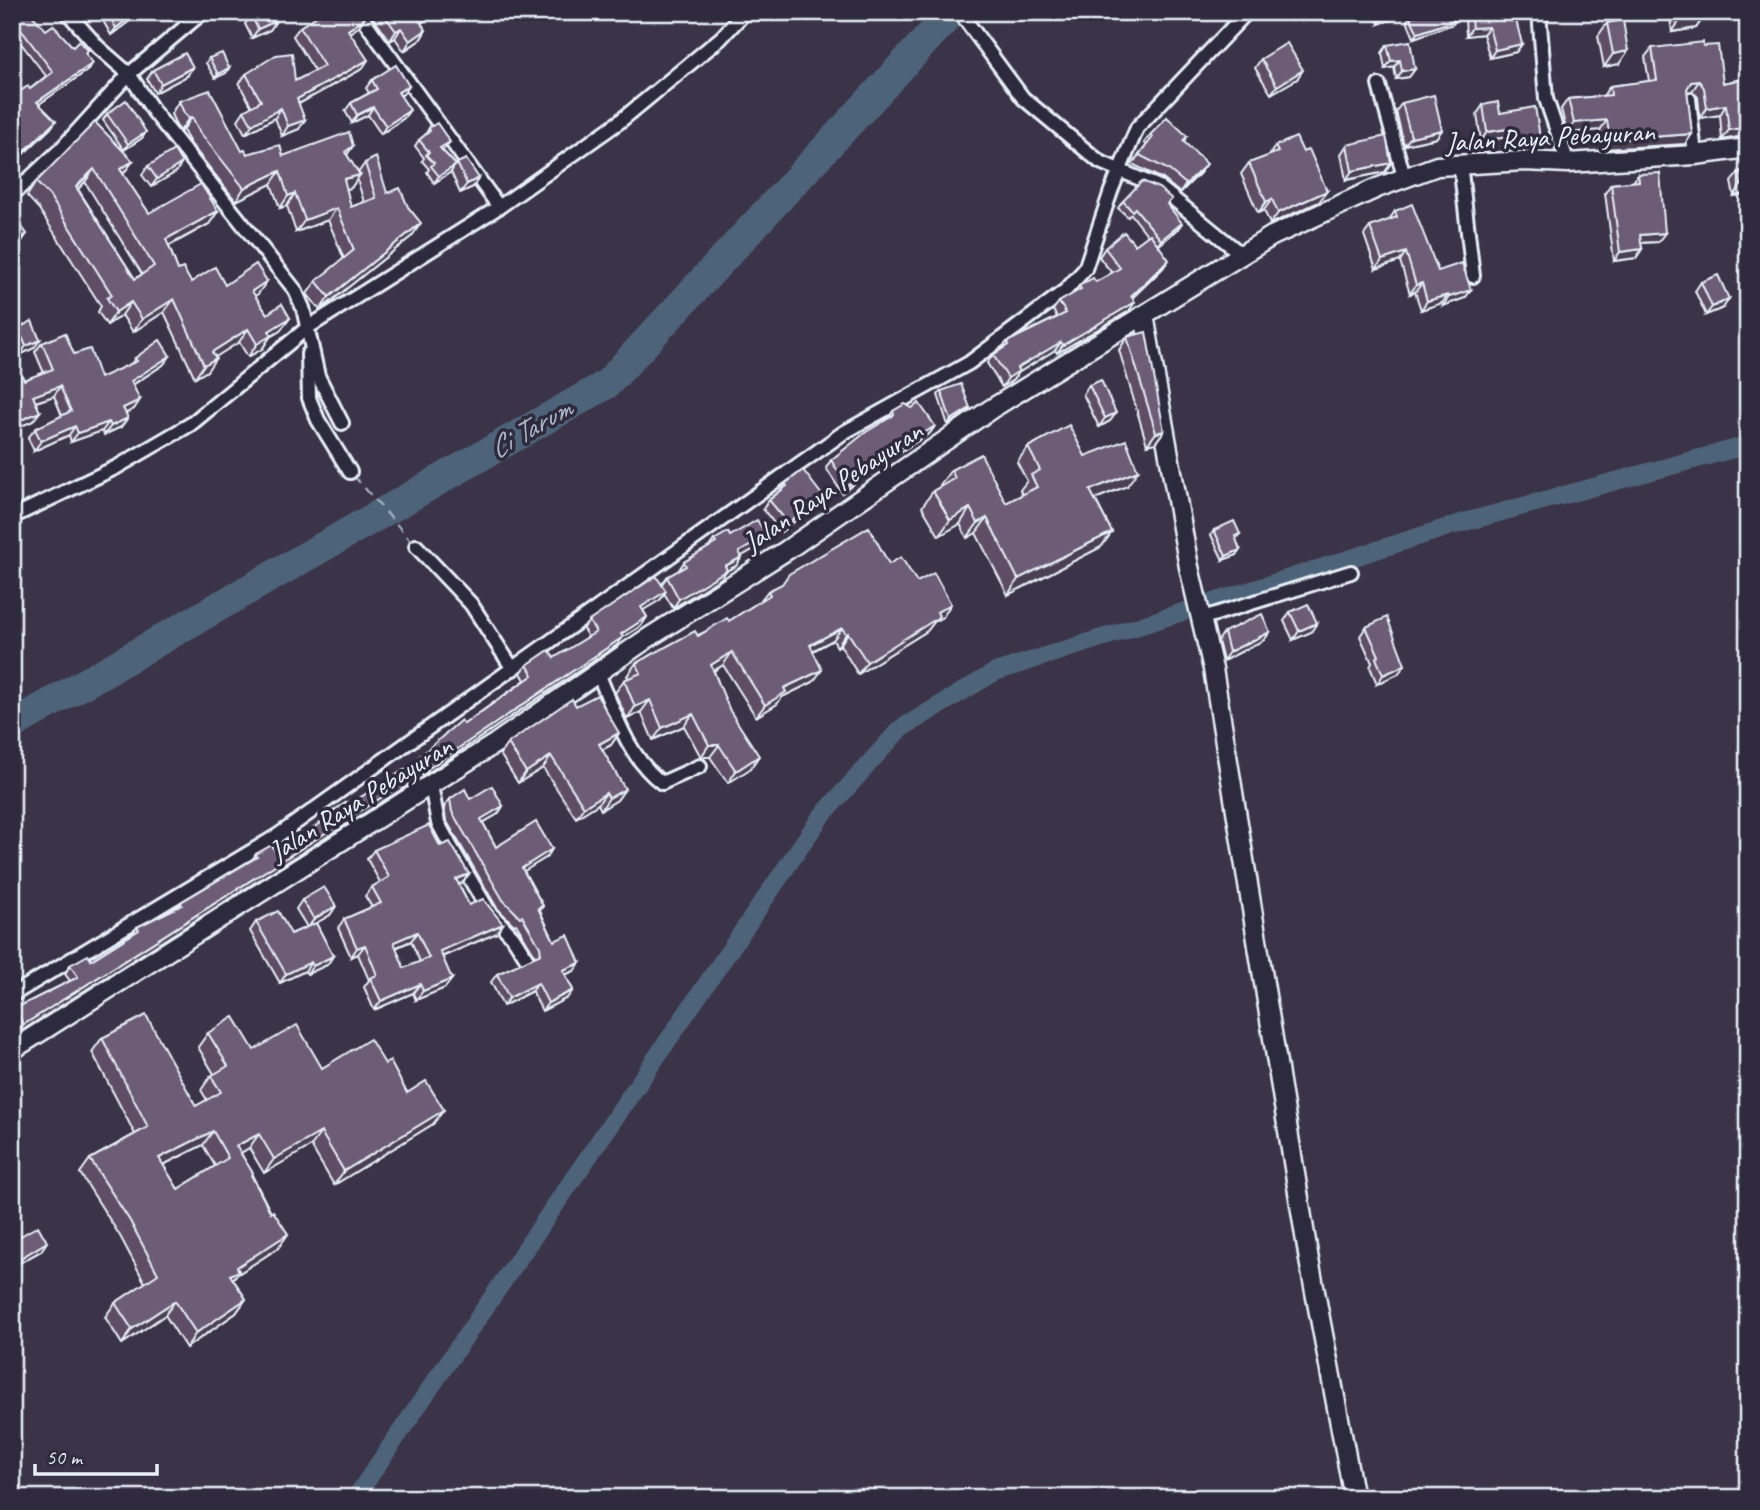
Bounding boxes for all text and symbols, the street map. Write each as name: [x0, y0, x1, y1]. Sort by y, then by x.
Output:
street label: Jalan Raya Pebayuran: [1443, 113, 1657, 160]
water label: Ci Tarum: [482, 387, 582, 467]
street label: Jalan Raya Pebayuran: [734, 413, 930, 561]
street label: Jalan Raya Pebayuran: [261, 727, 459, 870]
scale bar: [35, 1433, 158, 1477]
text: 50 m: [46, 1444, 84, 1470]

